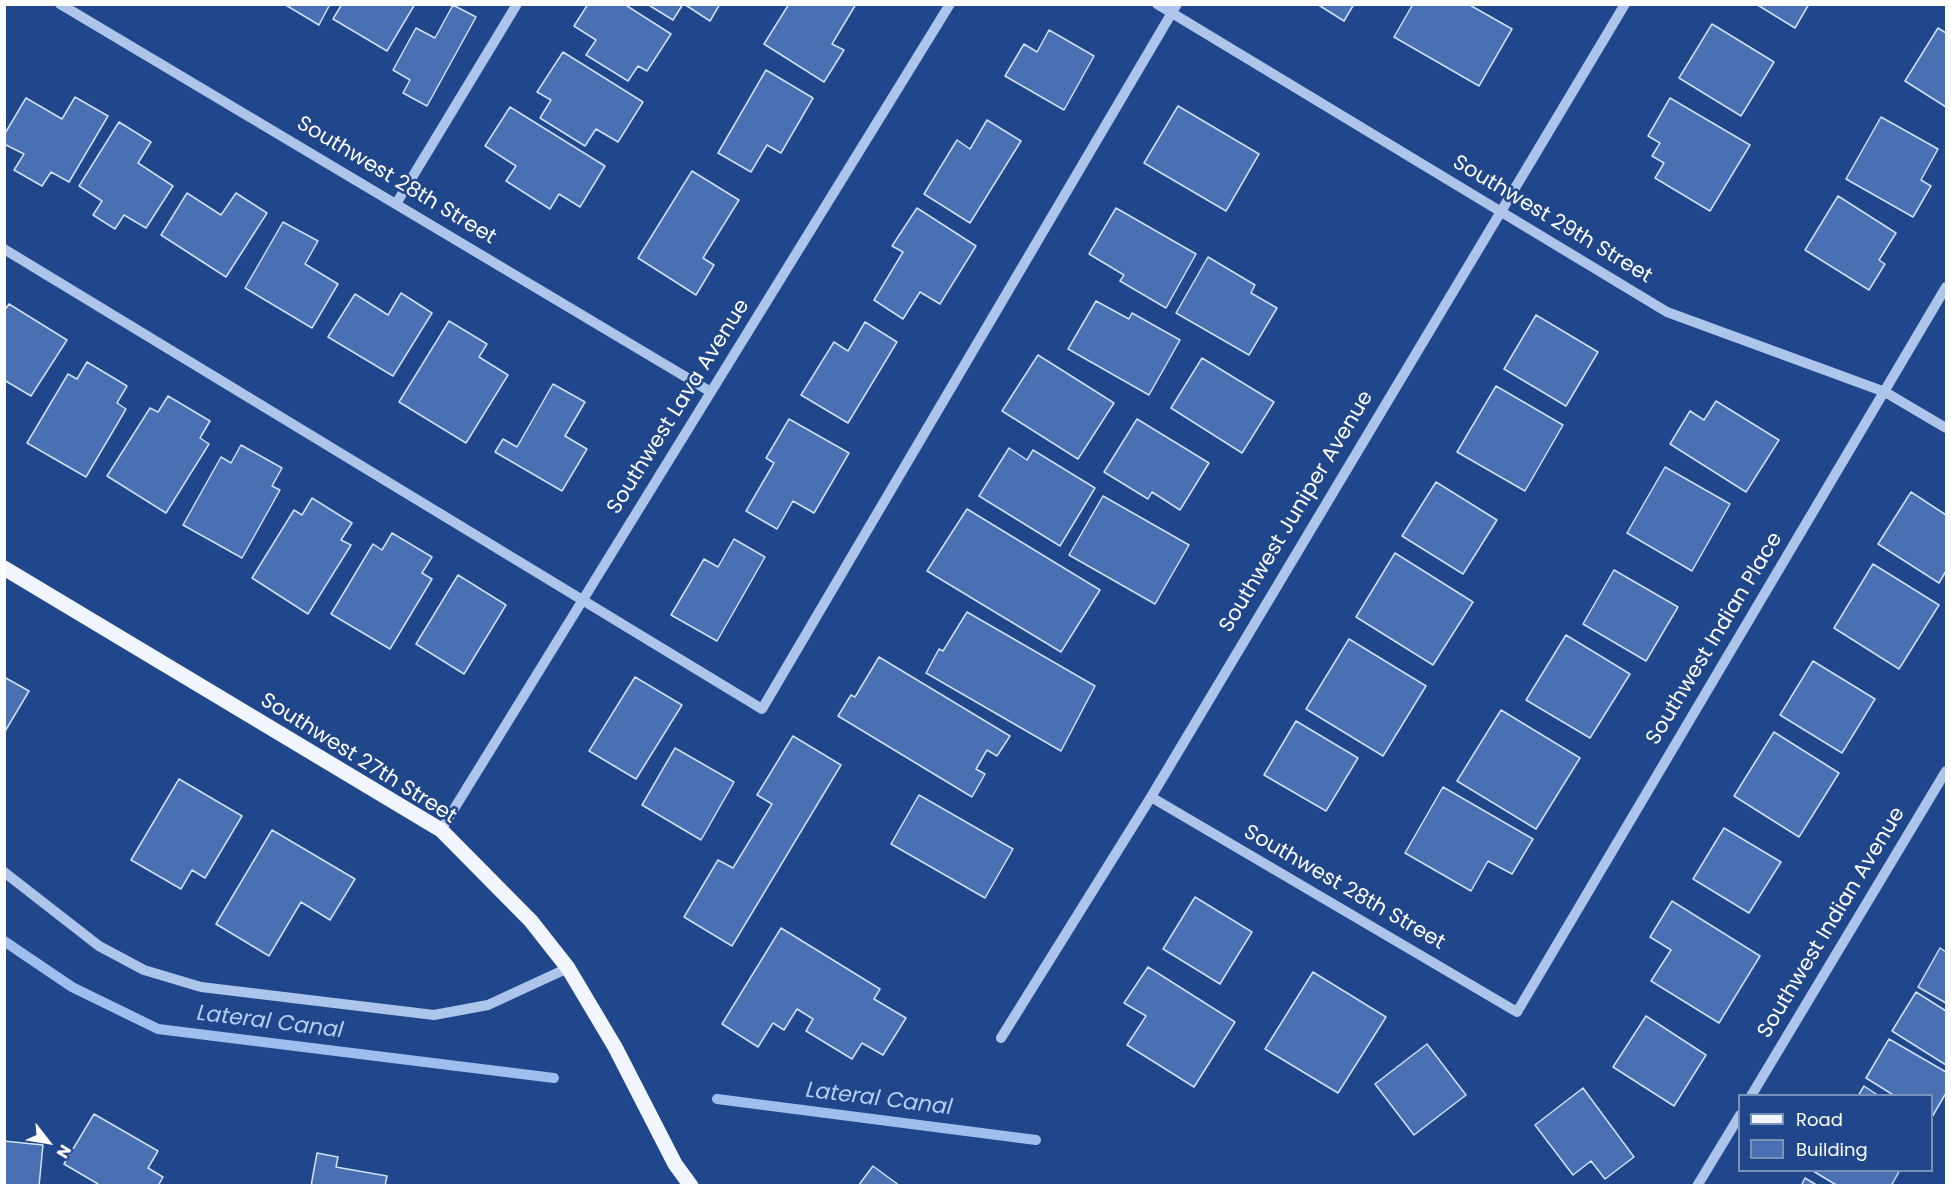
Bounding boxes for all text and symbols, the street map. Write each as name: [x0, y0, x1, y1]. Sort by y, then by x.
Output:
street label: Southwest 28th Street: [292, 111, 500, 251]
street label: Southwest 29th Street: [1448, 150, 1656, 290]
street label: Southwest Lava Avenue: [602, 295, 756, 519]
street label: Southwest Juniper Avenue: [1215, 387, 1379, 637]
street label: Southwest Indian Place: [1642, 528, 1788, 750]
street label: Southwest 27th Street: [255, 688, 461, 830]
street label: Southwest Indian Avenue: [1753, 803, 1911, 1043]
street label: Southwest 28th Street: [1239, 820, 1449, 956]
water label: Lateral Canal: [195, 1001, 345, 1045]
water label: Lateral Canal: [804, 1078, 954, 1122]
legend: [1738, 1094, 1933, 1172]
text: Road: [1796, 1107, 1843, 1132]
north arrow: [18, 1112, 78, 1172]
text: Building: [1796, 1137, 1868, 1162]
text: N: [51, 1140, 77, 1163]

